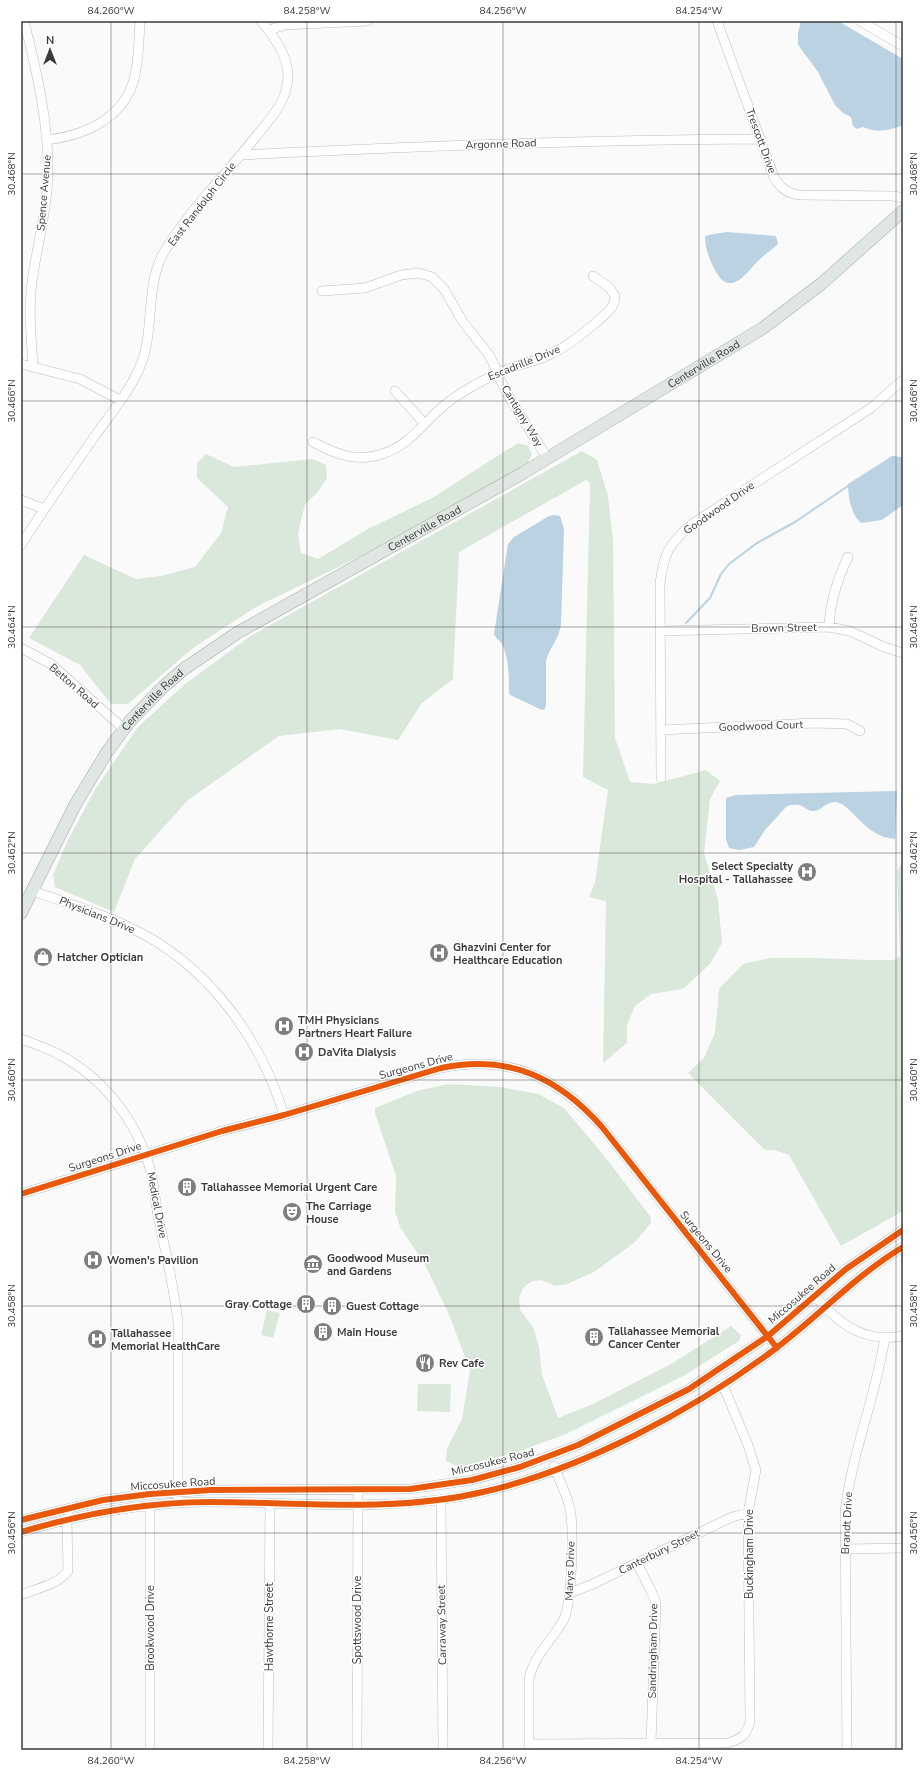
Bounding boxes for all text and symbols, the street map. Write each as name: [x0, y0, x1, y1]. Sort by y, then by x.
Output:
text: 84.260°W: [87, 4, 135, 18]
text: 84.258°W: [283, 4, 331, 18]
text: 84.256°W: [479, 4, 527, 18]
text: 84.254°W: [675, 4, 723, 18]
north arrow: [30, 30, 70, 70]
text: N: [46, 33, 54, 48]
street label: Trescott Drive: [742, 106, 780, 176]
street label: Argonne Road: [465, 135, 537, 153]
text: 30.468°N: [5, 152, 19, 196]
text: 30.468°N: [907, 152, 921, 196]
street label: Spence Avenue: [33, 154, 55, 232]
street label: East Randolph Circle: [164, 159, 240, 249]
street label: Centerville Road: [665, 336, 743, 392]
street label: Escadrille Drive: [486, 342, 562, 384]
text: 30.466°N: [5, 379, 19, 423]
text: 30.466°N: [907, 379, 921, 423]
street label: Cantigny Way: [498, 382, 547, 450]
street label: Goodwood Drive: [681, 478, 758, 538]
street label: Centerville Road: [385, 502, 464, 555]
text: 30.464°N: [5, 605, 19, 649]
text: 30.464°N: [907, 605, 921, 649]
street label: Brown Street: [751, 620, 817, 636]
street label: Betton Road: [46, 660, 102, 712]
street label: Centerville Road: [118, 665, 186, 734]
street label: Goodwood Court: [718, 717, 804, 735]
text: 30.462°N: [5, 831, 19, 875]
text: 30.462°N: [907, 831, 921, 875]
place label: Select Specialty Hospital - Tallahassee: [679, 859, 793, 887]
hospital icon: Select Specialty Hospital - Tallahassee: [796, 861, 818, 883]
street label: Physicians Drive: [57, 893, 137, 937]
place label: Ghazvini Center for Healthcare Education: [453, 940, 562, 968]
hospital icon: Ghazvini Center for Healthcare Education: [428, 942, 450, 964]
shop icon: Hatcher Optician: [32, 946, 54, 968]
place label: Hatcher Optician: [57, 950, 143, 965]
place label: TMH Physicians Partners Heart Failure: [298, 1013, 412, 1041]
hospital icon: TMH Physicians Partners Heart Failure: [273, 1015, 295, 1037]
hospital icon: DaVita Dialysis: [293, 1041, 315, 1063]
place label: DaVita Dialysis: [318, 1045, 396, 1060]
street label: Surgeons Drive: [378, 1049, 455, 1083]
text: 30.460°N: [5, 1058, 19, 1102]
text: 30.460°N: [907, 1058, 921, 1102]
street label: Surgeons Drive: [67, 1138, 143, 1176]
street label: Medical Drive: [143, 1171, 171, 1240]
building icon: Tallahassee Memorial Urgent Care: [176, 1176, 198, 1198]
place label: Tallahassee Memorial Urgent Care: [201, 1180, 377, 1195]
place label: The Carriage House: [306, 1199, 372, 1227]
theatre icon: The Carriage House: [281, 1201, 303, 1223]
street label: Surgeons Drive: [676, 1208, 736, 1276]
hospital icon: Women's Pavilion: [82, 1249, 104, 1271]
place label: Goodwood Museum and Gardens: [327, 1251, 429, 1279]
place label: Women's Pavilion: [107, 1253, 199, 1268]
museum icon: Goodwood Museum and Gardens: [302, 1253, 324, 1275]
street label: Miccosukee Road: [765, 1260, 839, 1328]
text: 30.458°N: [5, 1284, 19, 1328]
text: 30.458°N: [907, 1284, 921, 1328]
building icon: Gray Cottage: [295, 1293, 317, 1315]
building icon: Guest Cottage: [321, 1295, 343, 1317]
place label: Gray Cottage: [225, 1297, 292, 1312]
place label: Guest Cottage: [346, 1299, 419, 1314]
building icon: Main House: [312, 1321, 334, 1343]
place label: Tallahassee Memorial Cancer Center: [608, 1324, 720, 1352]
place label: Main House: [337, 1325, 397, 1340]
place label: Tallahassee Memorial HealthCare: [111, 1326, 220, 1354]
building icon: Tallahassee Memorial Cancer Center: [583, 1326, 605, 1348]
hospital icon: Tallahassee Memorial HealthCare: [86, 1328, 108, 1350]
restaurant icon: Rev Cafe: [414, 1352, 436, 1374]
place label: Rev Cafe: [439, 1356, 484, 1371]
street label: Miccosukee Road: [450, 1444, 536, 1480]
street label: Miccosukee Road: [130, 1474, 216, 1494]
street label: Brandt Drive: [838, 1491, 856, 1555]
street label: Buckingham Drive: [742, 1509, 757, 1599]
text: 30.456°N: [5, 1511, 19, 1555]
text: 30.456°N: [907, 1511, 921, 1555]
street label: Canterbury Street: [616, 1526, 702, 1578]
street label: Marys Drive: [561, 1541, 579, 1601]
street label: Spottswood Drive: [350, 1576, 365, 1664]
street label: Hawthorne Street: [262, 1583, 277, 1671]
street label: Brookwood Drive: [143, 1585, 158, 1671]
street label: Carraway Street: [434, 1585, 450, 1665]
street label: Sandringham Drive: [645, 1603, 661, 1699]
text: 84.260°W: [87, 1754, 135, 1768]
text: 84.258°W: [283, 1754, 331, 1768]
text: 84.256°W: [479, 1754, 527, 1768]
text: 84.254°W: [675, 1754, 723, 1768]

